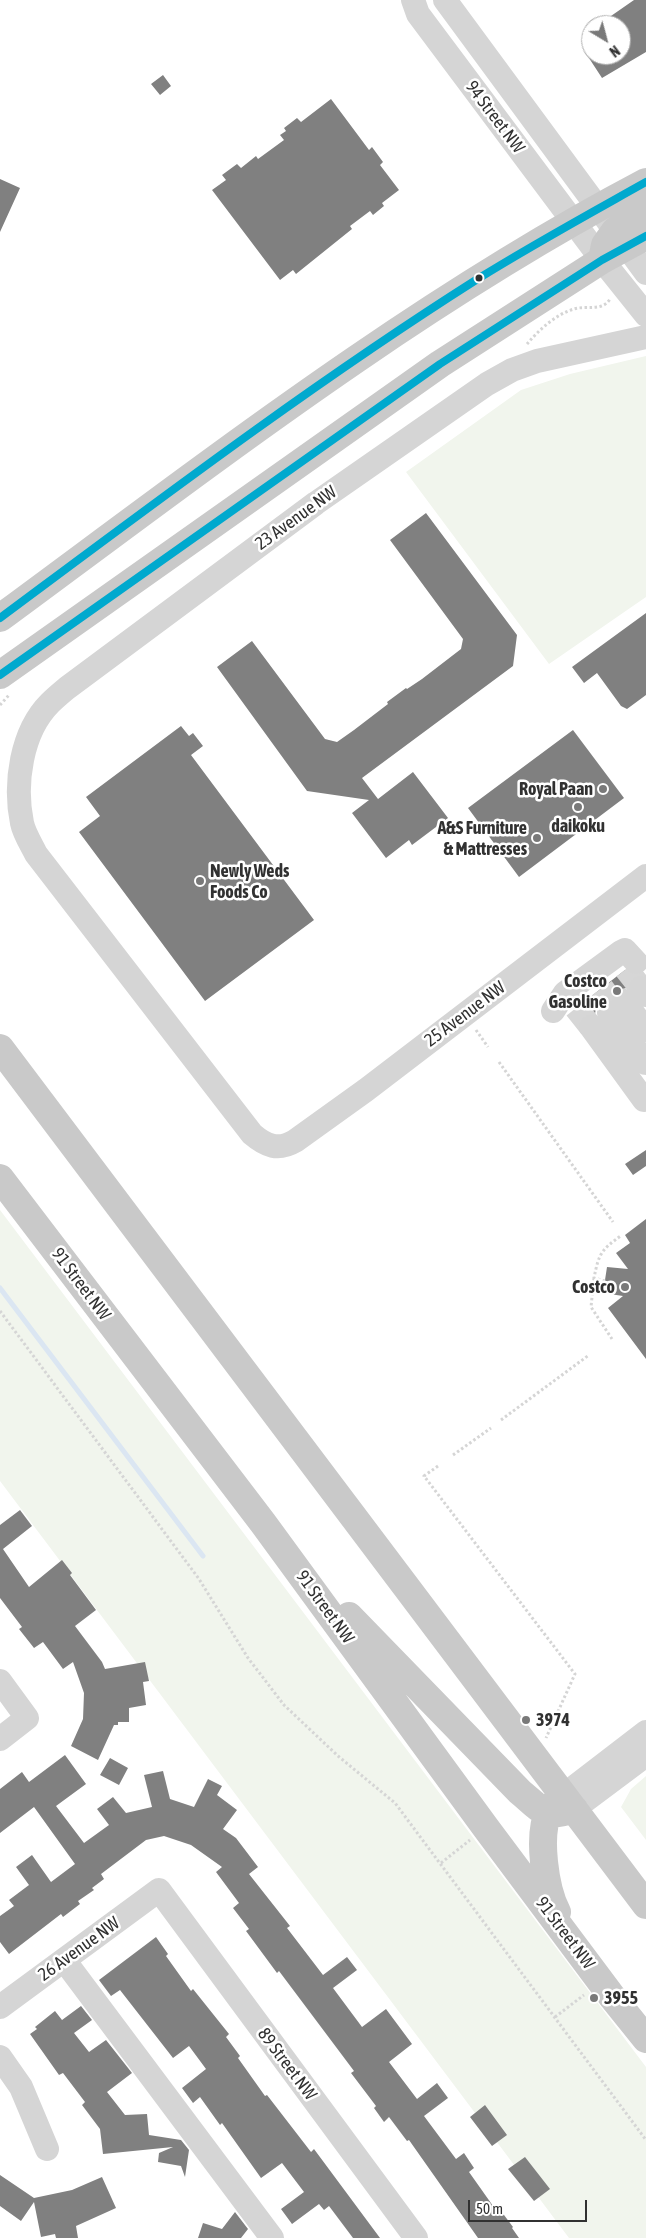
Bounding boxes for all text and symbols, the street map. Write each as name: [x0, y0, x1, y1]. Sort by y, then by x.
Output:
north arrow: [581, 15, 631, 65]
text: N: [606, 42, 623, 60]
street label: 94 Street NW: [461, 77, 529, 157]
unlabelled marker: [474, 273, 484, 283]
street label: 23 Avenue NW: [251, 481, 341, 555]
place label: Royal Paan: [519, 778, 593, 800]
marker: Royal Paan: [597, 783, 609, 795]
marker: daikoku: [572, 801, 584, 813]
place label: daikoku: [551, 815, 605, 837]
place label: A&S Furniture & Mattresses: [437, 817, 527, 860]
marker: A&S Furniture & Mattresses: [531, 832, 543, 844]
place label: Newly Weds Foods Co: [210, 860, 289, 902]
marker: Newly Weds Foods Co: [194, 875, 206, 887]
place label: Costco Gasoline: [548, 970, 607, 1012]
street label: 25 Avenue NW: [420, 977, 510, 1051]
marker: Costco Gasoline: [611, 985, 623, 997]
street label: 91 Street NW: [47, 1244, 115, 1324]
place label: Costco: [572, 1276, 615, 1298]
marker: Costco: [619, 1281, 631, 1293]
street label: 91 Street NW: [291, 1566, 359, 1648]
place label: 3974: [536, 1709, 570, 1731]
marker: 3974: [520, 1714, 532, 1726]
street label: 91 Street NW: [531, 1893, 599, 1973]
street label: 26 Avenue NW: [34, 1912, 124, 1986]
place label: 3955: [604, 1987, 638, 2009]
marker: 3955: [588, 1992, 600, 2004]
street label: 89 Street NW: [253, 2024, 321, 2104]
scale bar: [471, 2190, 590, 2222]
text: 50 m: [476, 2200, 503, 2217]

